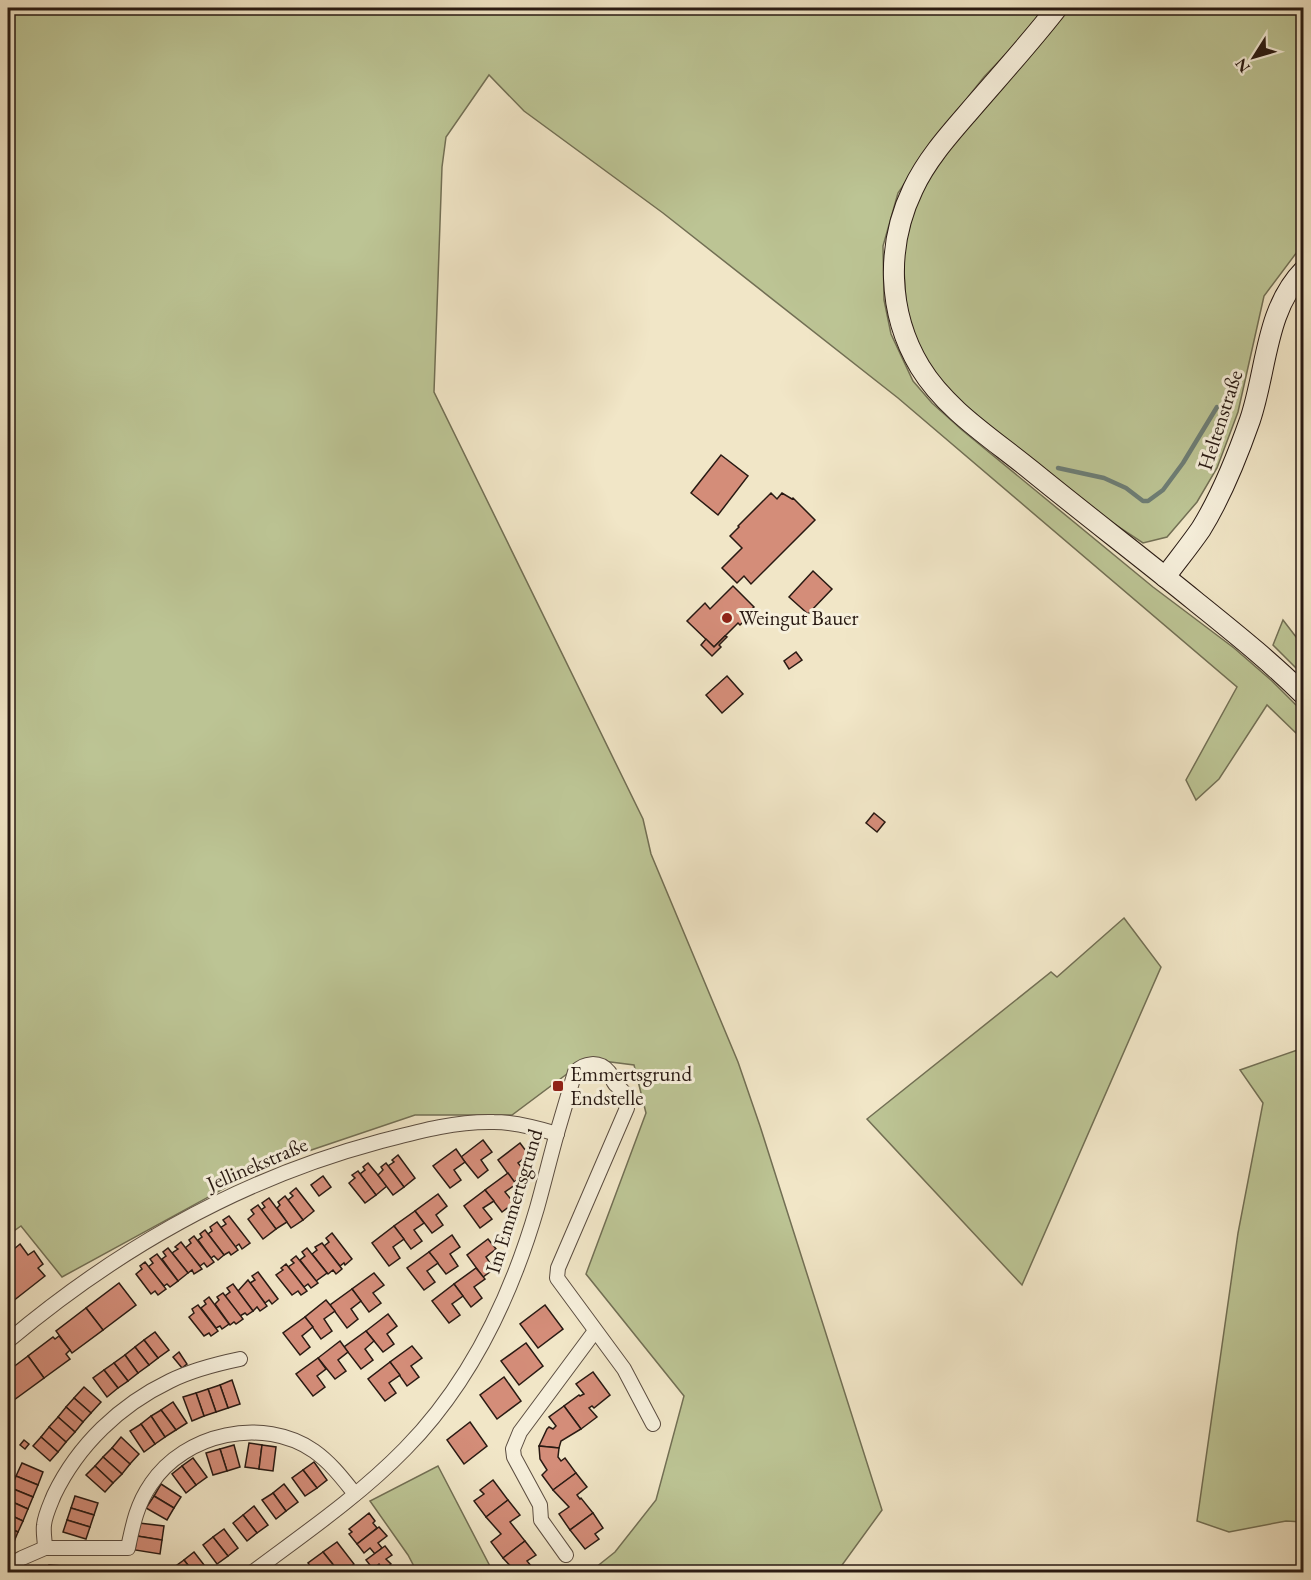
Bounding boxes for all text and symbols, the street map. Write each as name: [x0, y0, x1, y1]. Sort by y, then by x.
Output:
north arrow: [1224, 27, 1284, 87]
text: N: [1230, 54, 1255, 77]
street label: Heltenstraße: [1191, 366, 1248, 473]
place label: Weingut Bauer: [739, 604, 859, 631]
marker: Weingut Bauer: [720, 611, 734, 625]
place label: Emmertsgrund Endstelle: [570, 1060, 692, 1111]
marker: Emmertsgrund Endstelle: [551, 1079, 565, 1093]
street label: Im Emmertsgrund: [479, 1125, 548, 1276]
street label: Jellinekstraße: [200, 1130, 311, 1198]

